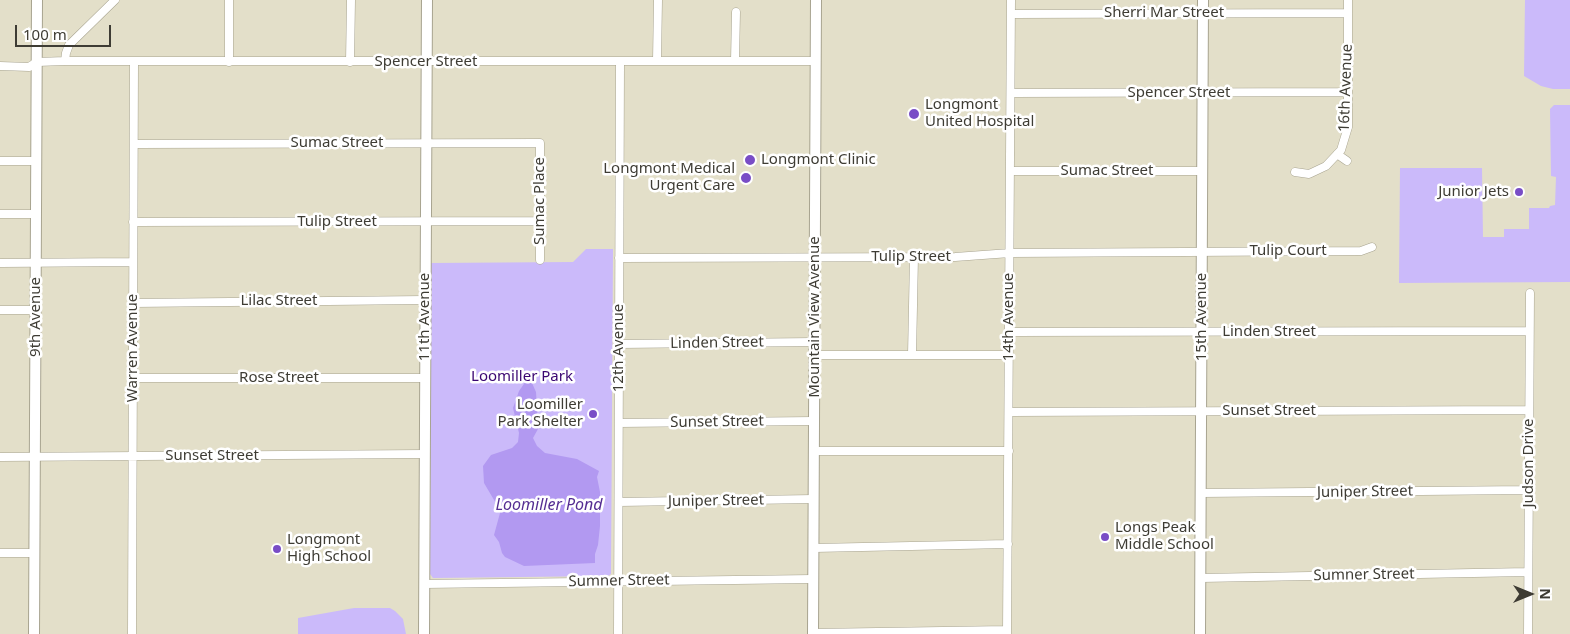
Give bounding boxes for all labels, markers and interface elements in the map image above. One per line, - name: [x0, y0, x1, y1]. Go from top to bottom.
- street label: Sherri Mar Street: [1104, 4, 1224, 22]
- scale bar: [18, 15, 114, 47]
- text: 100 m: [23, 24, 67, 44]
- street label: 16th Avenue: [1335, 44, 1357, 132]
- street label: Spencer Street: [375, 53, 477, 71]
- street label: Spencer Street: [1128, 84, 1230, 102]
- place label: Longmont United Hospital: [925, 96, 1034, 131]
- marker: Longmont United Hospital: [907, 107, 921, 121]
- street label: Sumac Street: [291, 134, 383, 152]
- place label: Longmont Clinic: [761, 151, 876, 169]
- marker: Longmont Clinic: [743, 153, 757, 167]
- street label: Sumac Place: [531, 157, 549, 245]
- place label: Longmont Medical Urgent Care: [603, 160, 735, 195]
- street label: Sumac Street: [1061, 162, 1153, 180]
- marker: Longmont Medical Urgent Care: [739, 171, 753, 185]
- place label: Junior Jets: [1438, 183, 1509, 201]
- marker: Junior Jets: [1513, 186, 1525, 198]
- street label: Tulip Street: [297, 213, 377, 231]
- street label: Mountain View Avenue: [806, 236, 824, 398]
- street label: Tulip Court: [1249, 242, 1327, 260]
- street label: Tulip Street: [871, 248, 951, 266]
- street label: 11th Avenue: [416, 273, 434, 361]
- street label: 14th Avenue: [1000, 273, 1018, 361]
- street label: 15th Avenue: [1193, 273, 1211, 361]
- street label: 9th Avenue: [27, 277, 45, 357]
- street label: Lilac Street: [241, 292, 317, 310]
- street label: Warren Avenue: [124, 294, 142, 402]
- street label: 12th Avenue: [610, 304, 628, 392]
- street label: Linden Street: [1222, 323, 1316, 341]
- street label: Linden Street: [670, 333, 764, 353]
- park label: Loomiller Park: [471, 368, 573, 386]
- street label: Rose Street: [239, 369, 319, 387]
- place label: Loomiller Park Shelter: [498, 396, 583, 431]
- street label: Sunset Street: [1222, 402, 1316, 420]
- marker: Loomiller Park Shelter: [587, 408, 599, 420]
- street label: Sunset Street: [670, 412, 764, 432]
- street label: Judson Drive: [1520, 418, 1538, 508]
- street label: Sunset Street: [165, 447, 259, 465]
- street label: Juniper Street: [1317, 482, 1413, 502]
- street label: Juniper Street: [668, 491, 764, 511]
- water label: Loomiller Pond: [495, 495, 603, 515]
- place label: Longs Peak Middle School: [1115, 519, 1214, 554]
- place label: Longmont High School: [287, 531, 371, 566]
- marker: Longs Peak Middle School: [1099, 531, 1111, 543]
- marker: Longmont High School: [271, 543, 283, 555]
- street label: Sumner Street: [1313, 565, 1415, 585]
- north arrow: [1505, 569, 1555, 619]
- street label: Sumner Street: [568, 571, 670, 591]
- text: N: [1536, 588, 1555, 600]

